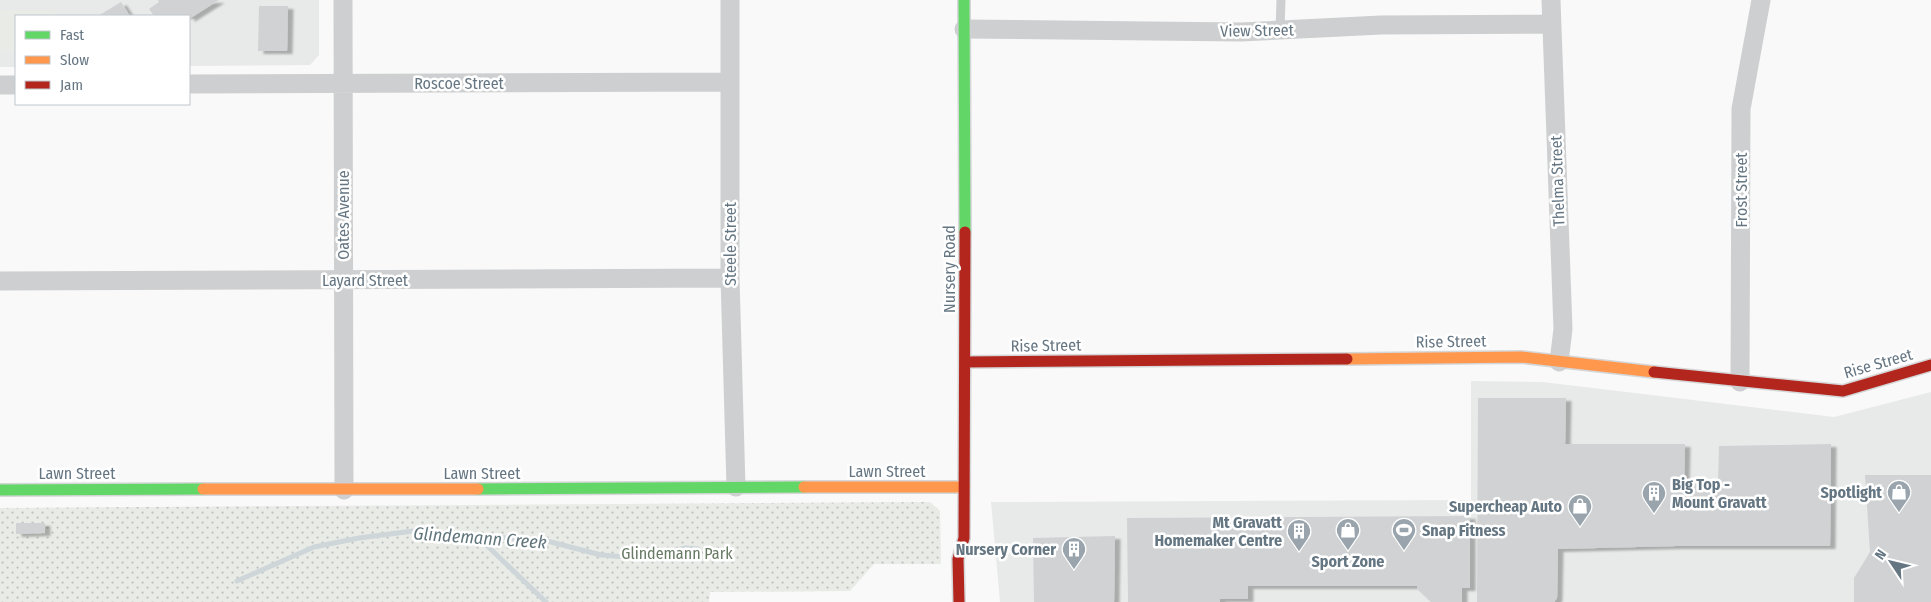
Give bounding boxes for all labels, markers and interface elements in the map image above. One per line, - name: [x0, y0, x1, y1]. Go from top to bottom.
- legend: [15, 15, 190, 105]
- street label: View Street: [1220, 20, 1295, 41]
- text: Fast: [60, 26, 84, 44]
- text: Slow: [60, 51, 89, 69]
- street label: Roscoe Street: [414, 74, 505, 93]
- text: Jam: [60, 76, 83, 94]
- street label: Thelma Street: [1546, 134, 1569, 227]
- street label: Frost Street: [1732, 152, 1751, 228]
- street label: Oates Avenue: [334, 170, 353, 260]
- street label: Steele Street: [721, 201, 740, 286]
- street label: Nursery Road: [940, 225, 959, 313]
- street label: Layard Street: [322, 271, 409, 290]
- street label: Rise Street: [1416, 331, 1487, 352]
- street label: Rise Street: [1011, 335, 1082, 356]
- street label: Rise Street: [1842, 344, 1915, 382]
- street label: Lawn Street: [849, 462, 926, 481]
- street label: Lawn Street: [39, 464, 116, 483]
- street label: Lawn Street: [444, 464, 521, 483]
- place label: Big Top - Mount Gravatt: [1672, 475, 1767, 512]
- shop icon: Spotlight: [1886, 479, 1912, 513]
- building icon: Big Top - Mount Gravatt: [1641, 480, 1667, 514]
- place label: Spotlight: [1821, 483, 1882, 502]
- shop icon: Supercheap Auto: [1567, 493, 1593, 527]
- place label: Supercheap Auto: [1449, 497, 1562, 516]
- place label: Mt Gravatt Homemaker Centre: [1154, 513, 1282, 550]
- shop icon: Sport Zone: [1335, 517, 1361, 551]
- sports icon: Snap Fitness: [1391, 517, 1417, 551]
- building icon: Mt Gravatt Homemaker Centre: [1286, 518, 1312, 552]
- place label: Snap Fitness: [1422, 521, 1506, 540]
- water label: Glindemann Creek: [413, 522, 547, 554]
- building icon: Nursery Corner: [1061, 536, 1087, 570]
- north arrow: [1866, 537, 1916, 587]
- place label: Nursery Corner: [956, 540, 1056, 559]
- park label: Glindemann Park: [621, 544, 733, 563]
- text: N: [1871, 547, 1890, 563]
- place label: Sport Zone: [1312, 552, 1384, 571]

